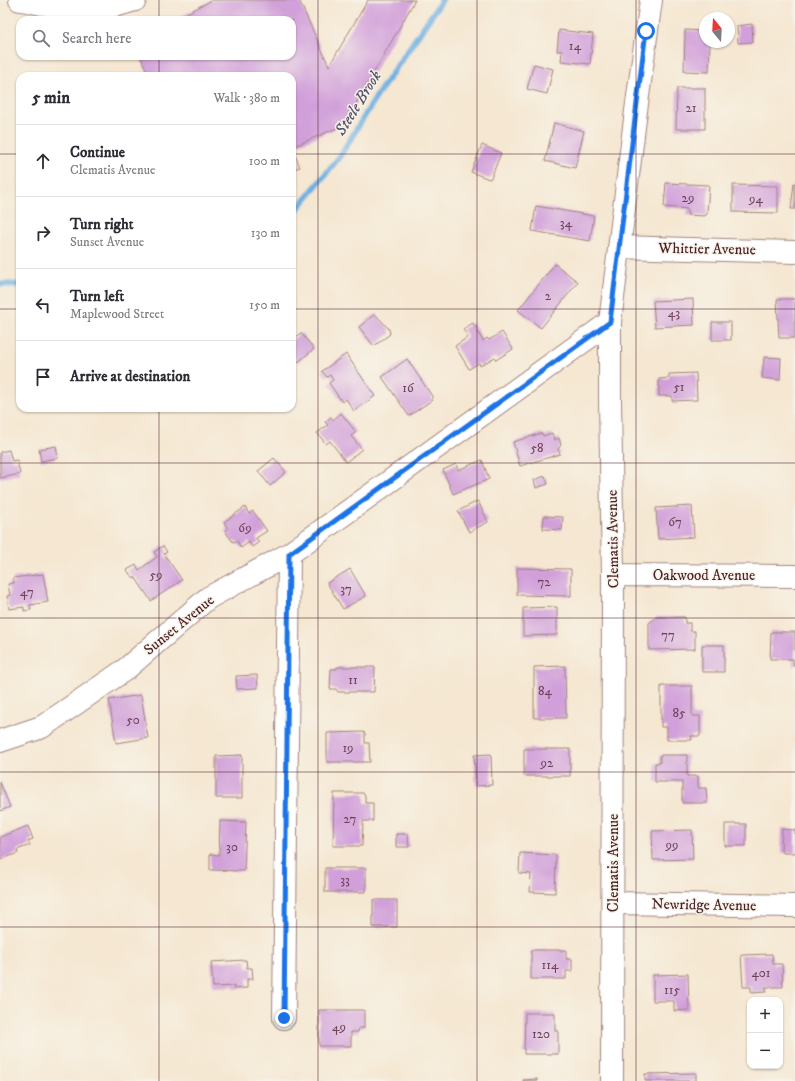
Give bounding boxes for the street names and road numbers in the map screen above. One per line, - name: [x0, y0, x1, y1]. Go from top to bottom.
- street label: Whittier Avenue: [657, 239, 756, 259]
- street label: Clematis Avenue: [603, 490, 623, 588]
- street label: Oakwood Avenue: [653, 566, 755, 585]
- street label: Sunset Avenue: [140, 591, 218, 659]
- street label: Clematis Avenue: [604, 814, 623, 912]
- street label: Newridge Avenue: [651, 895, 757, 915]

